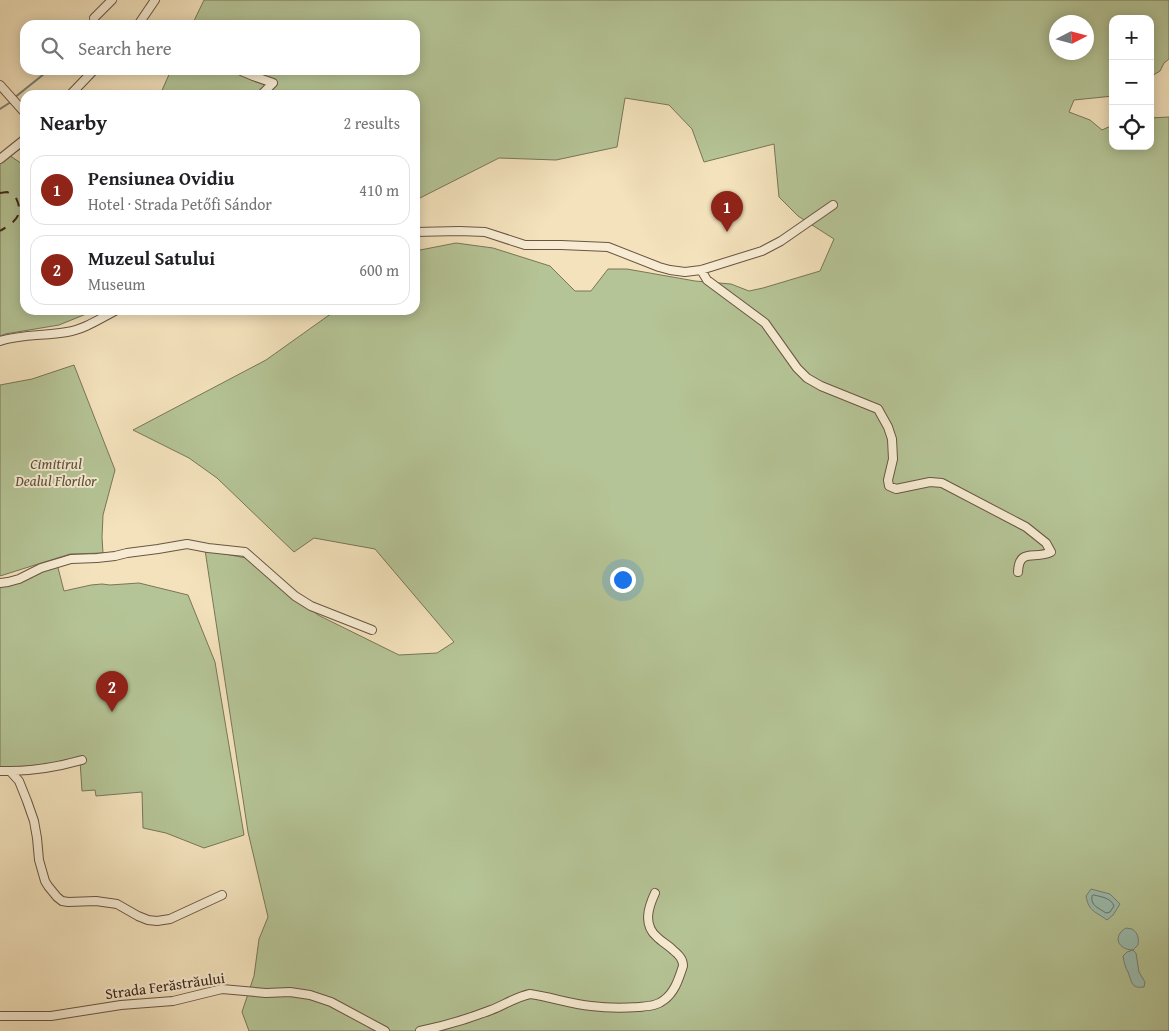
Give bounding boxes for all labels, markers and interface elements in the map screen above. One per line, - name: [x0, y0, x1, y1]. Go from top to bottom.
- north arrow: [1049, 15, 1094, 60]
- map controls: [1109, 15, 1154, 150]
- button: +: [1109, 15, 1154, 60]
- search box: [20, 20, 420, 75]
- icon: search: [38, 34, 66, 62]
- text: Search here: [78, 34, 172, 62]
- button: −: [1109, 60, 1154, 105]
- button: locate: [1109, 105, 1154, 150]
- text: Nearby: [40, 107, 107, 138]
- text: 2 results: [343, 111, 400, 135]
- text: Pensiunea Ovidiu: [88, 164, 234, 192]
- text: 1: [53, 178, 61, 202]
- text: 410 m: [359, 178, 399, 202]
- pin: 1: [711, 191, 743, 232]
- text: Hotel · Strada Petőfi Sándor: [88, 192, 272, 216]
- text: Muzeul Satului: [88, 244, 215, 272]
- text: 2: [53, 258, 61, 282]
- text: 600 m: [359, 258, 399, 282]
- text: Museum: [88, 272, 145, 296]
- park label: Cimitirul Dealul Florilor: [14, 453, 97, 491]
- your location: [610, 567, 636, 593]
- pin: 2: [96, 671, 128, 712]
- street label: Strada Ferăstrăului: [104, 967, 226, 1004]

